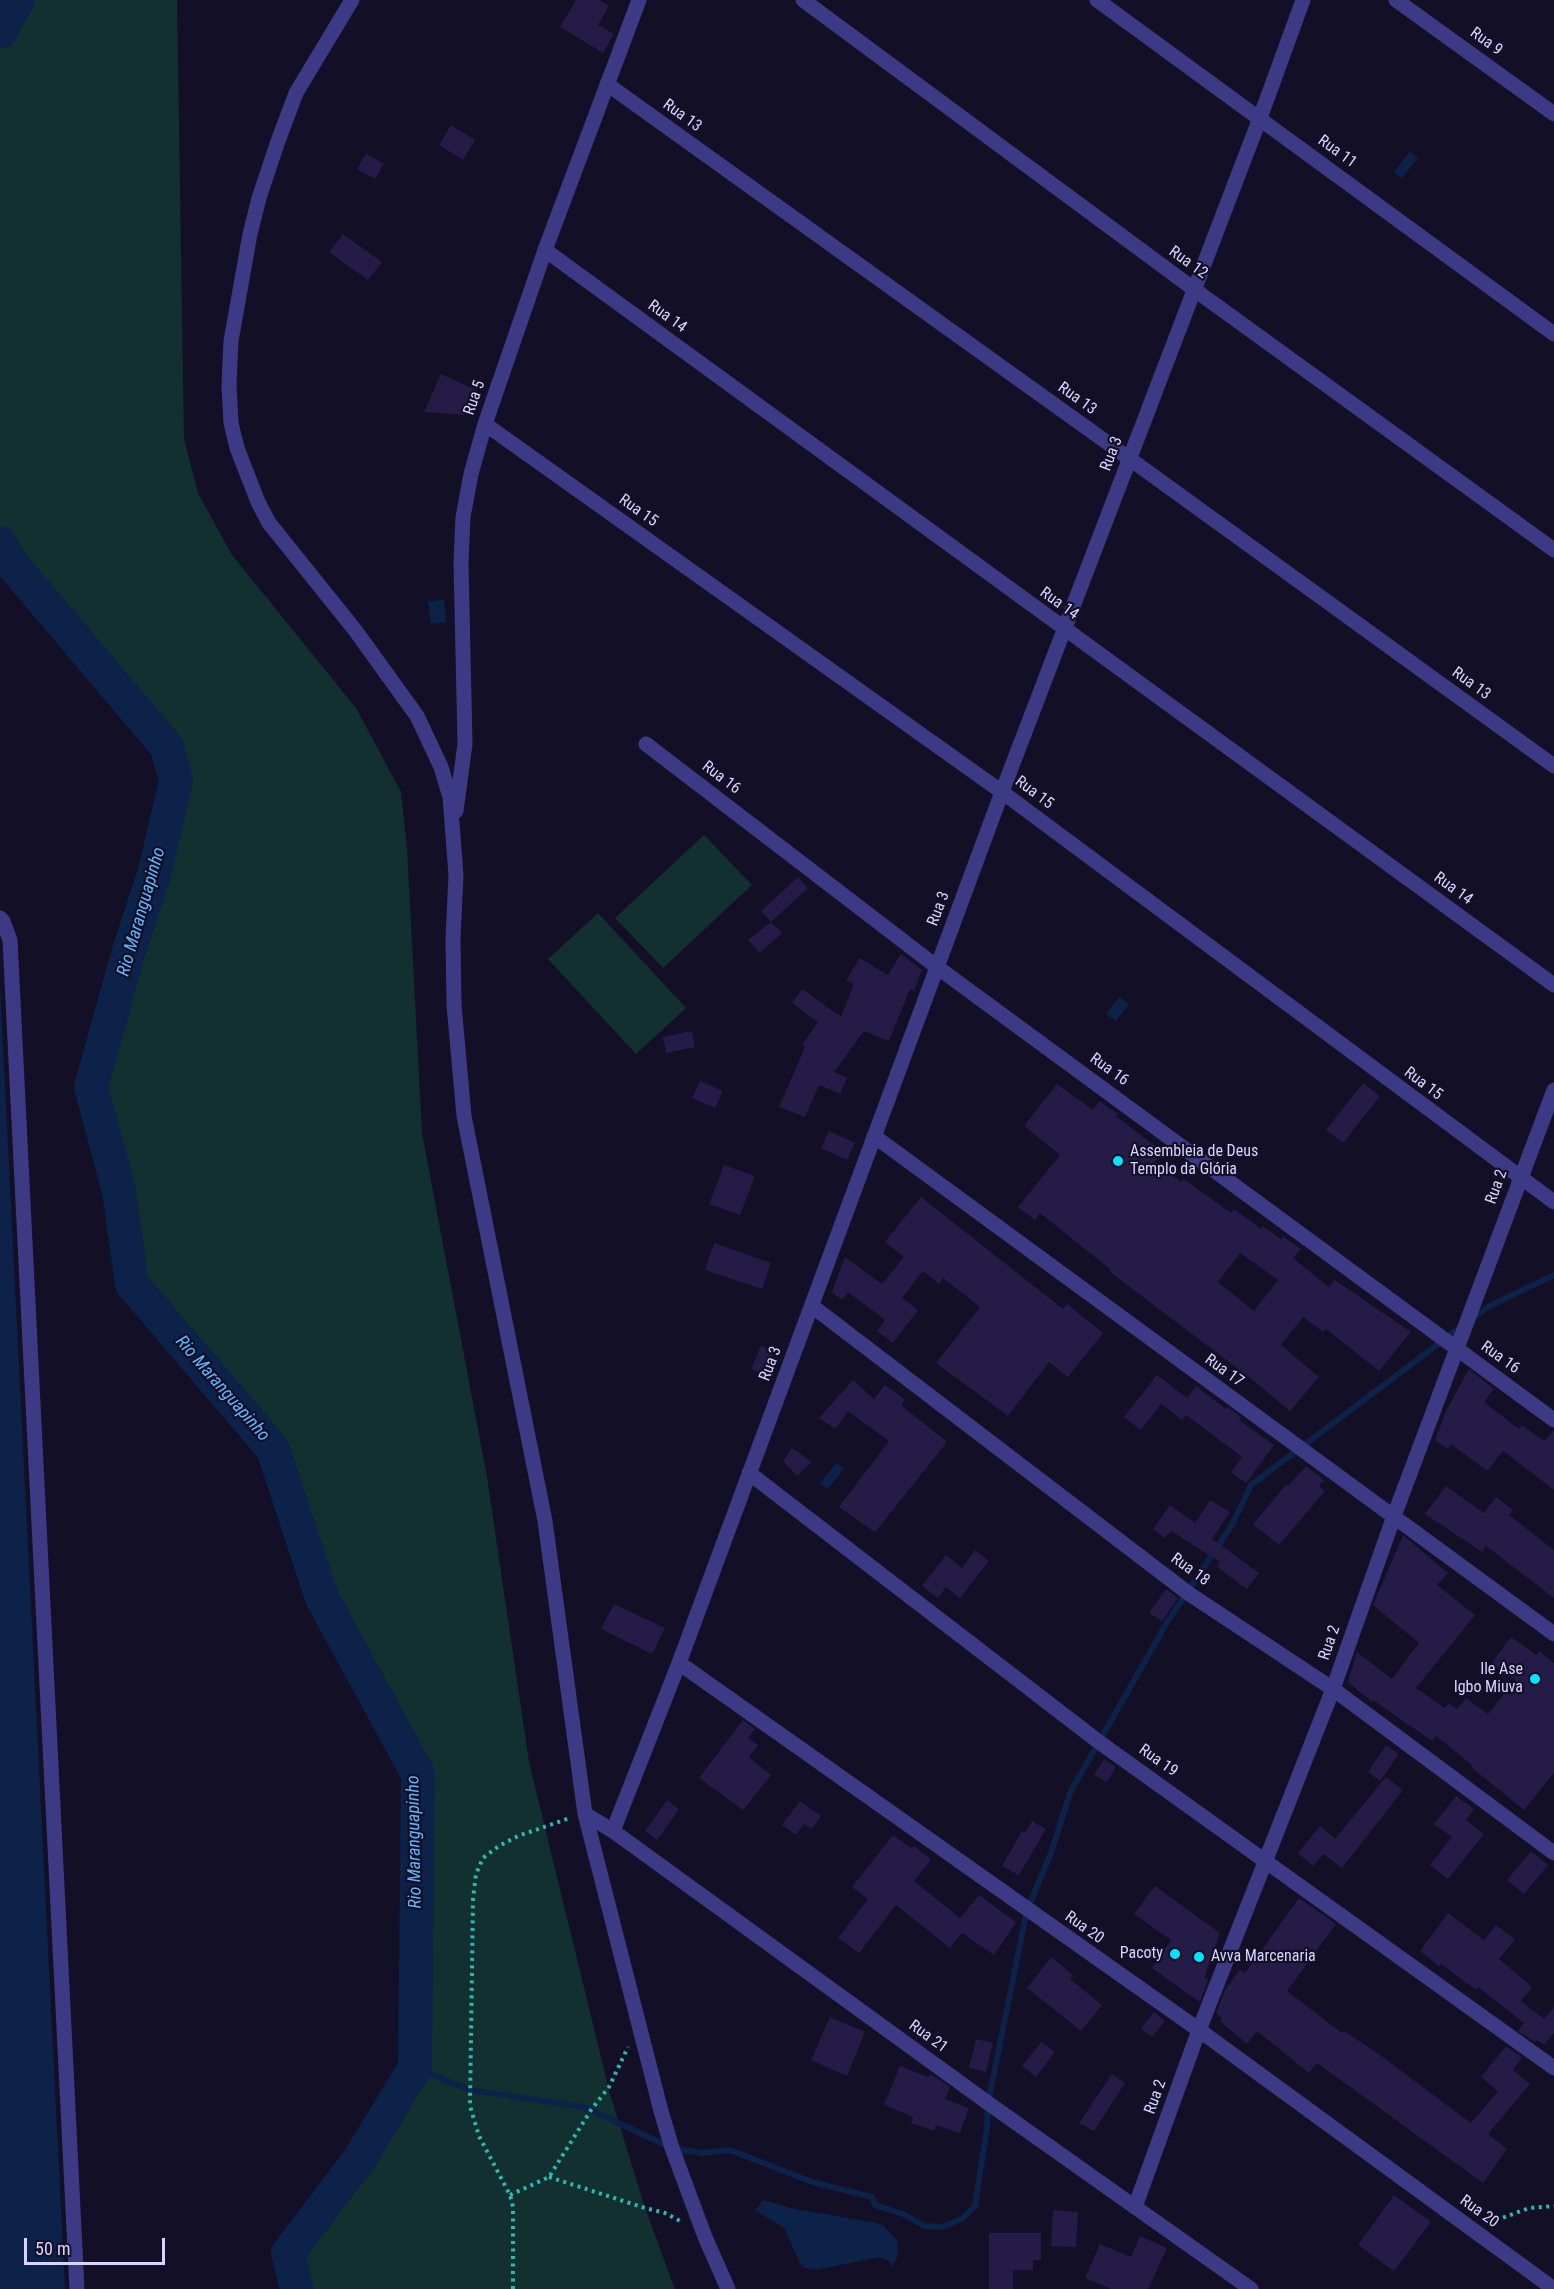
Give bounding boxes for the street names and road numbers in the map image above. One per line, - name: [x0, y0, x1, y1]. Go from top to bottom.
- street label: Rua 9: [1466, 24, 1506, 60]
- street label: Rua 13: [659, 95, 705, 137]
- street label: Rua 11: [1314, 131, 1360, 173]
- street label: Rua 12: [1165, 242, 1211, 284]
- street label: Rua 14: [644, 296, 690, 338]
- street label: Rua 5: [460, 378, 490, 418]
- street label: Rua 13: [1054, 378, 1100, 420]
- street label: Rua 3: [1097, 434, 1127, 474]
- street label: Rua 15: [615, 491, 661, 531]
- street label: Rua 14: [1036, 583, 1082, 625]
- street label: Rua 13: [1448, 663, 1494, 705]
- street label: Rua 16: [698, 757, 744, 799]
- street label: Rua 15: [1011, 772, 1057, 814]
- street label: Rua 14: [1430, 868, 1476, 910]
- street label: Rua 3: [924, 889, 954, 929]
- street label: Rua 16: [1086, 1049, 1132, 1091]
- street label: Rua 15: [1400, 1063, 1446, 1105]
- street label: Rua 2: [1482, 1167, 1512, 1207]
- street label: Rua 16: [1477, 1337, 1523, 1379]
- street label: Rua 3: [756, 1344, 786, 1384]
- street label: Rua 17: [1201, 1350, 1247, 1392]
- street label: Rua 18: [1167, 1549, 1213, 1591]
- street label: Rua 2: [1315, 1623, 1345, 1663]
- street label: Rua 19: [1135, 1741, 1181, 1781]
- street label: Rua 20: [1061, 1908, 1107, 1948]
- street label: Rua 21: [905, 2016, 951, 2058]
- street label: Rua 2: [1141, 2077, 1171, 2117]
- street label: Rua 20: [1456, 2191, 1502, 2233]

